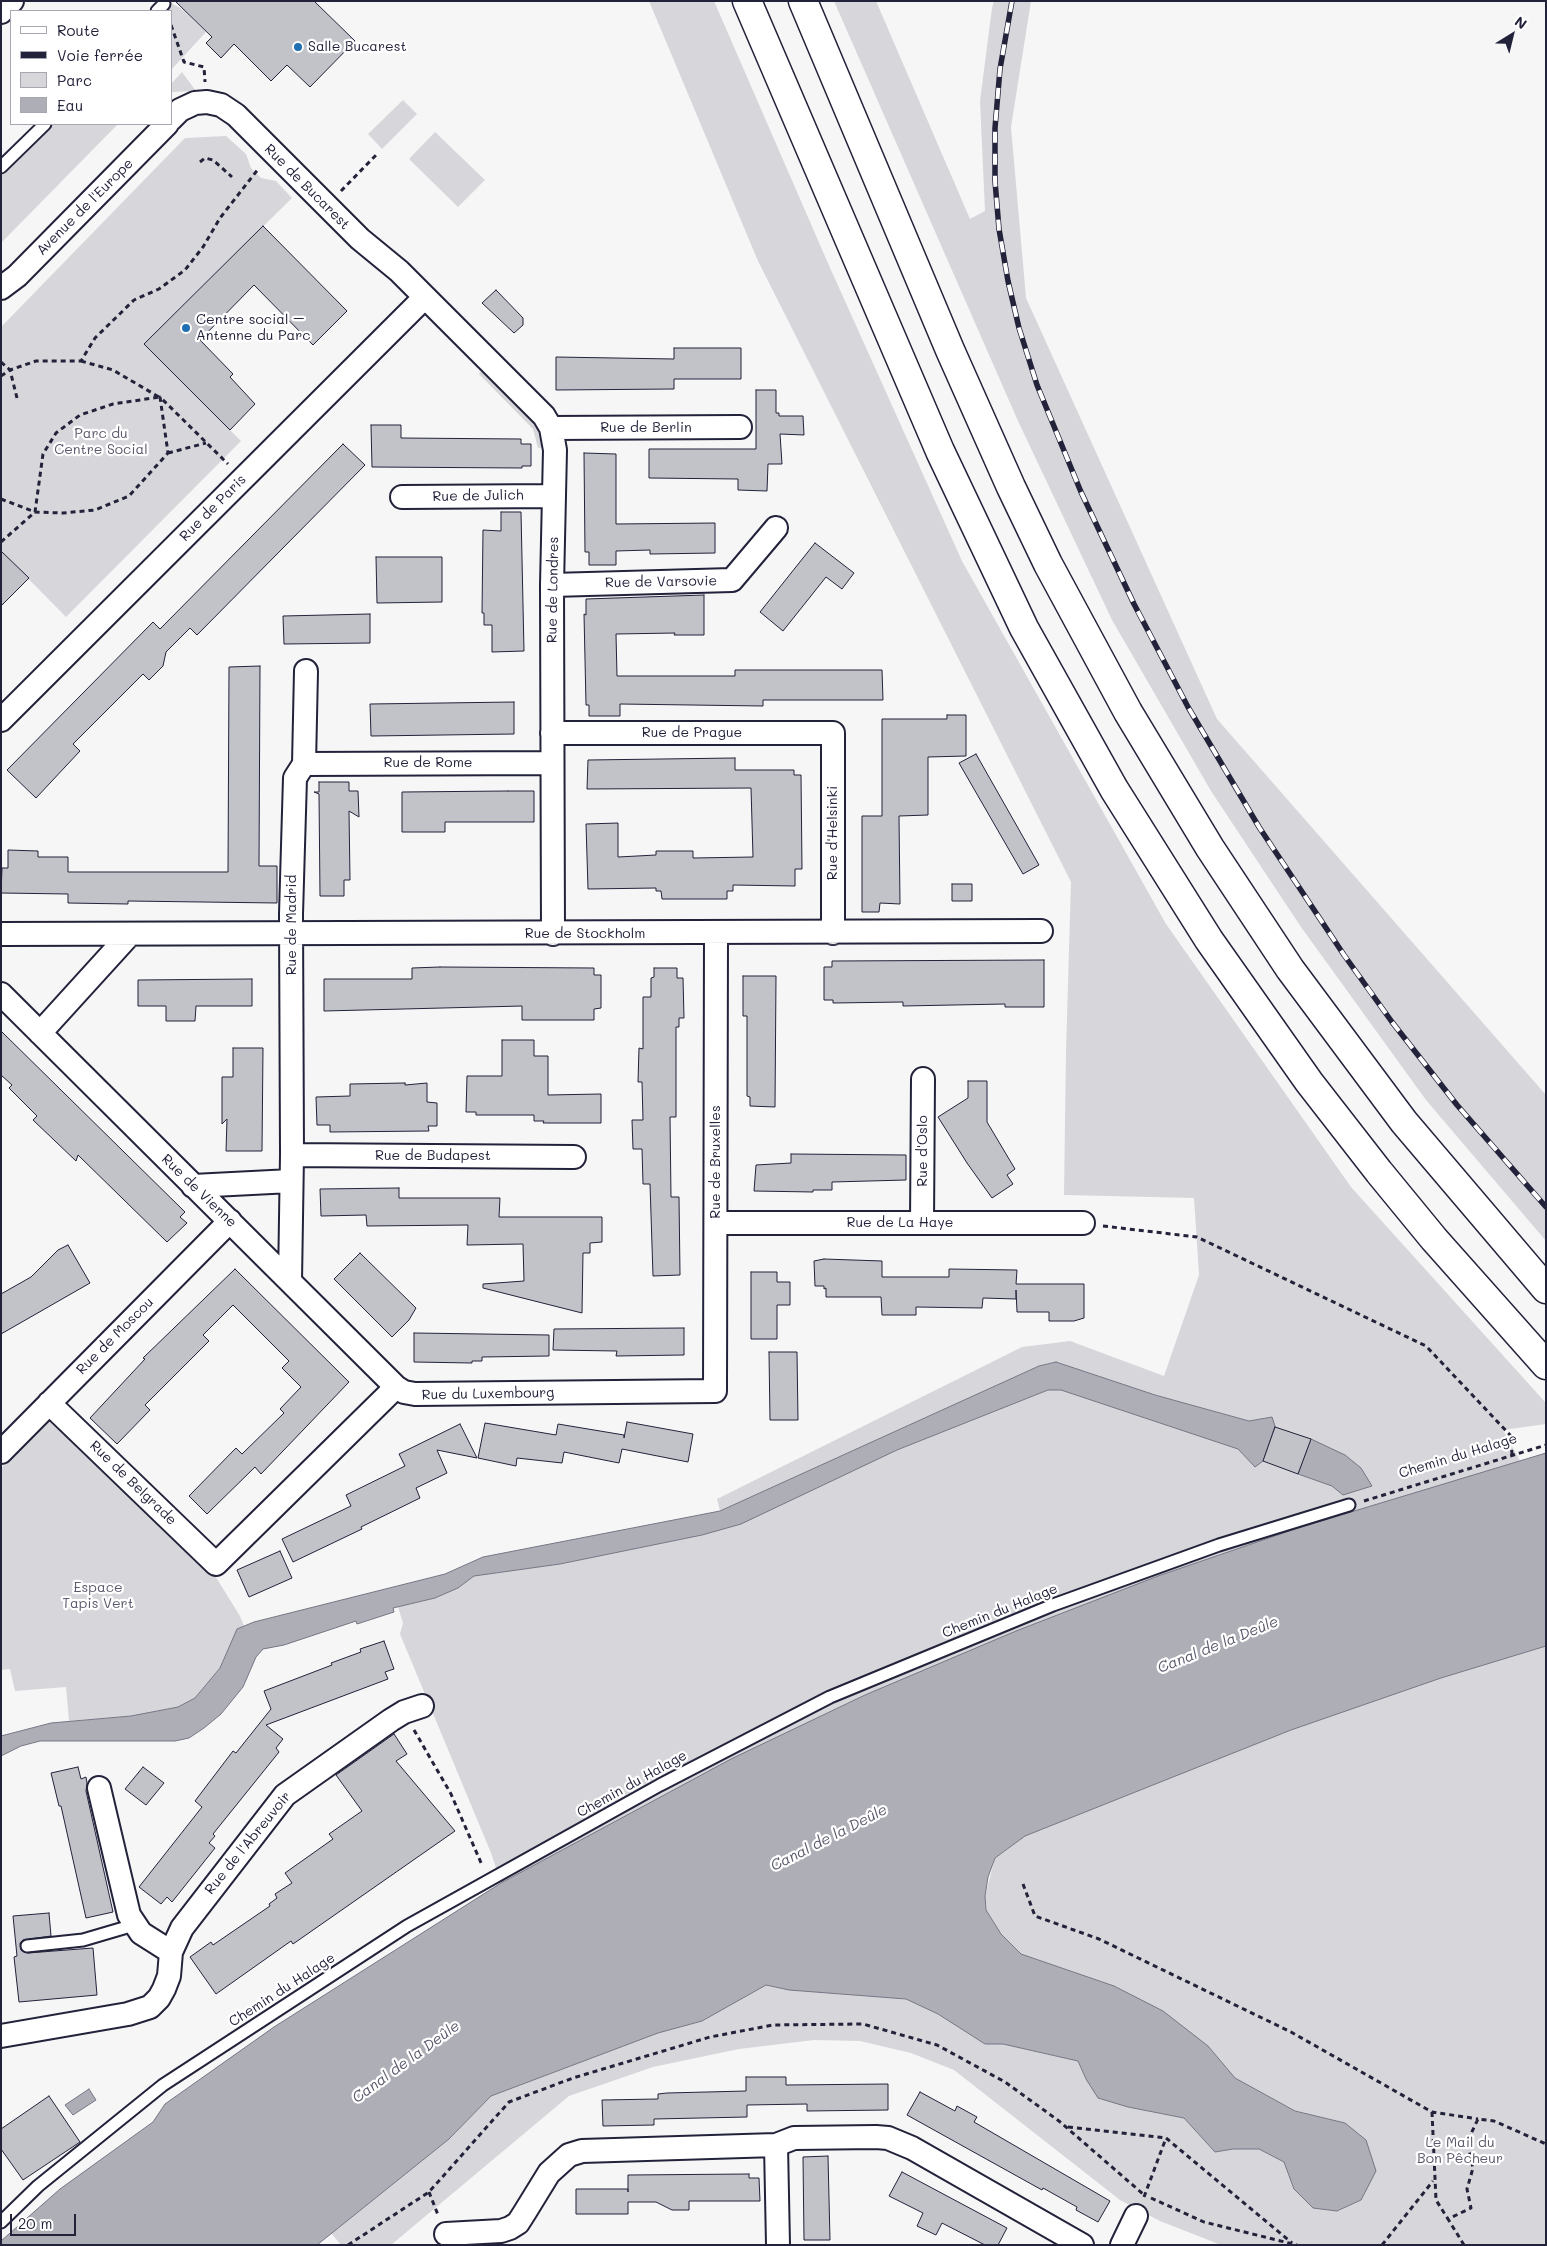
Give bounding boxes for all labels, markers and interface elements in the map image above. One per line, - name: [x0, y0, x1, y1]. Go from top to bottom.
- legend: [10, 10, 172, 125]
- north arrow: [1487, 10, 1537, 60]
- text: N: [1511, 12, 1531, 33]
- text: Route: [57, 20, 100, 40]
- place label: Salle Bucarest: [308, 39, 407, 55]
- marker: Salle Bucarest: [292, 41, 304, 53]
- text: Voie ferrée: [57, 45, 143, 65]
- text: Parc: [57, 70, 92, 90]
- text: Eau: [57, 95, 83, 115]
- street label: Rue de Bucarest: [261, 141, 353, 233]
- street label: Avenue de l'Europe: [33, 155, 137, 259]
- place label: Centre social – Antenne du Parc: [196, 312, 310, 344]
- marker: Centre social – Antenne du Parc: [180, 322, 192, 334]
- street label: Rue de Berlin: [600, 420, 692, 436]
- park label: Parc du Centre Social: [54, 426, 148, 458]
- street label: Rue de Paris: [176, 471, 250, 545]
- street label: Rue de Julich: [432, 487, 524, 505]
- street label: Rue de Londres: [544, 537, 562, 643]
- street label: Rue de Varsovie: [605, 573, 717, 591]
- street label: Rue de Prague: [642, 725, 742, 741]
- street label: Rue de Rome: [384, 755, 472, 771]
- street label: Rue d'Helsinki: [825, 786, 841, 880]
- street label: Rue de Madrid: [284, 875, 300, 975]
- street label: Rue de Stockholm: [525, 926, 645, 942]
- street label: Rue de Bruxelles: [708, 1105, 724, 1219]
- street label: Rue d'Oslo: [915, 1115, 931, 1187]
- street label: Rue de Budapest: [375, 1148, 491, 1164]
- street label: Rue de Vienne: [158, 1151, 240, 1231]
- street label: Rue de La Haye: [846, 1215, 954, 1231]
- street label: Rue de Moscou: [73, 1294, 157, 1378]
- street label: Rue du Luxembourg: [421, 1384, 555, 1404]
- street label: Chemin du Halage: [1397, 1430, 1519, 1482]
- street label: Rue de Belgrade: [86, 1437, 180, 1529]
- park label: Espace Tapis Vert: [62, 1580, 134, 1612]
- street label: Chemin du Halage: [940, 1580, 1060, 1642]
- water label: Canal de la Deûle: [1155, 1613, 1281, 1677]
- street label: Chemin du Halage: [574, 1747, 690, 1821]
- street label: Rue de l'Abreuvoir: [201, 1788, 295, 1898]
- water label: Canal de la Deûle: [768, 1801, 890, 1875]
- street label: Chemin du Halage: [226, 1949, 338, 2031]
- water label: Canal de la Deûle: [349, 2017, 463, 2107]
- park label: Le Mail du Bon Pêcheur: [1417, 2135, 1503, 2168]
- scale bar: [12, 2204, 79, 2236]
- text: 20 m: [18, 2213, 52, 2233]

